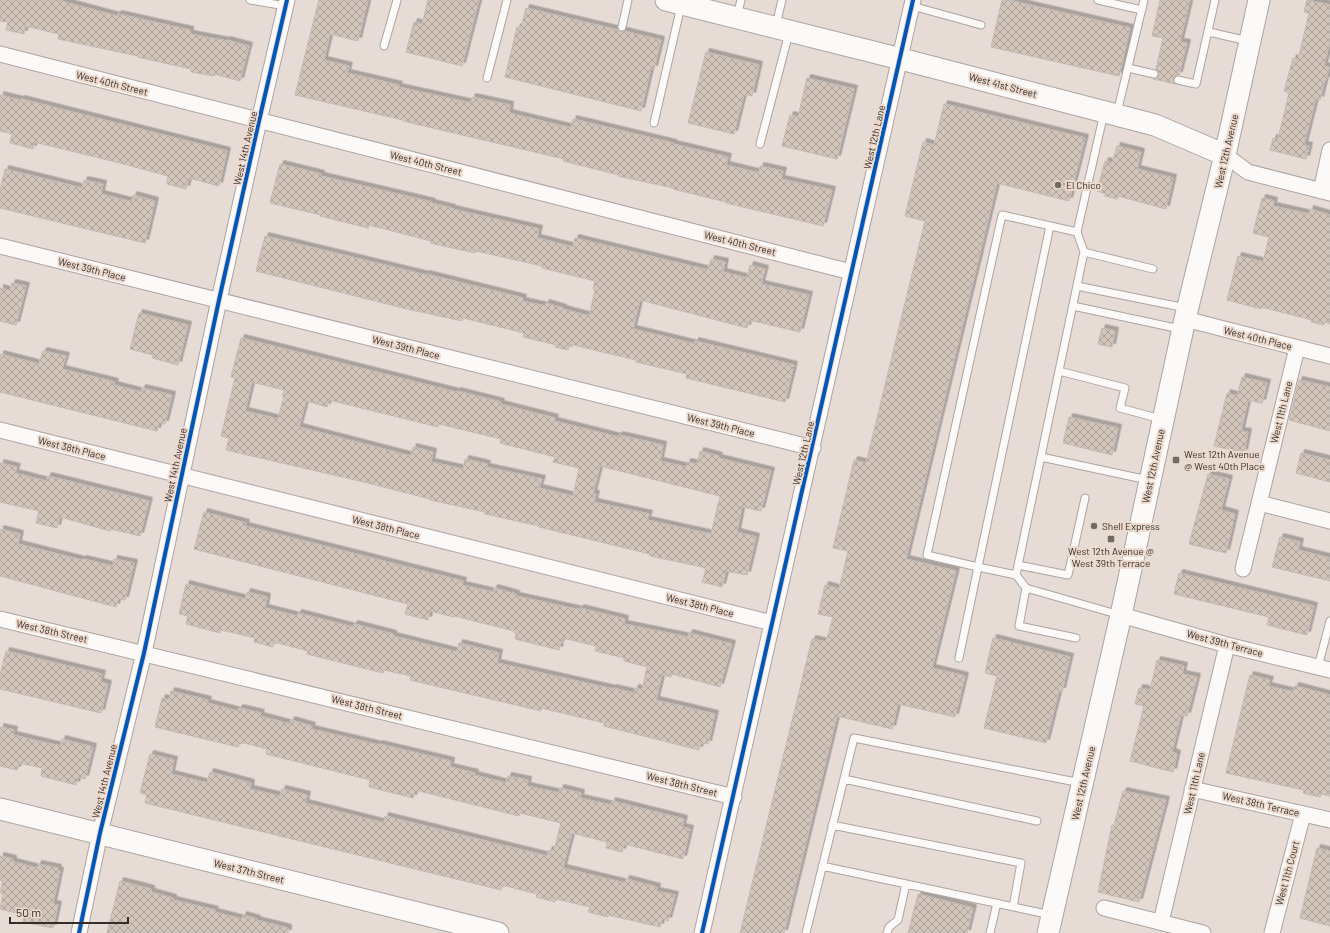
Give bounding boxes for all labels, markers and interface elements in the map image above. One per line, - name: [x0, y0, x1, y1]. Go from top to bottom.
- street label: West 40th Street: [75, 68, 149, 98]
- street label: West 41st Street: [968, 70, 1039, 100]
- street label: West 12th Lane: [861, 104, 887, 170]
- street label: West 14th Avenue: [231, 110, 259, 186]
- street label: West 12th Avenue: [1212, 113, 1240, 189]
- street label: West 40th Street: [389, 148, 463, 178]
- place label: El Chico: [1066, 179, 1101, 191]
- marker: El Chico: [1053, 180, 1063, 190]
- street label: West 40th Street: [703, 228, 777, 258]
- street label: West 39th Place: [57, 255, 127, 283]
- street label: West 40th Place: [1223, 324, 1293, 352]
- street label: West 39th Place: [371, 333, 441, 361]
- street label: West 11th Lane: [1267, 380, 1295, 444]
- street label: West 39th Place: [686, 411, 756, 439]
- street label: West 12th Lane: [790, 420, 816, 486]
- street label: West 14th Avenue: [161, 427, 189, 503]
- street label: West 12th Avenue: [1139, 428, 1167, 504]
- street label: West 38th Place: [37, 434, 107, 462]
- place label: West 12th Avenue @ West 40th Place: [1184, 448, 1264, 472]
- marker: West 12th Avenue @ West 40th Place: [1171, 455, 1181, 465]
- street label: West 38th Place: [351, 513, 421, 541]
- place label: Shell Express: [1102, 520, 1160, 532]
- marker: Shell Express: [1089, 521, 1099, 531]
- marker: West 12th Avenue @ West 39th Terrace: [1106, 534, 1116, 544]
- place label: West 12th Avenue @ West 39th Terrace: [1068, 545, 1154, 569]
- street label: West 38th Place: [665, 591, 735, 619]
- street label: West 38th Street: [15, 617, 89, 645]
- street label: West 39th Terrace: [1186, 627, 1264, 659]
- street label: West 38th Street: [330, 692, 404, 722]
- street label: West 14th Avenue: [89, 743, 119, 819]
- street label: West 12th Avenue: [1069, 745, 1097, 821]
- street label: West 11th Lane: [1181, 751, 1207, 815]
- street label: West 38th Street: [645, 769, 719, 799]
- street label: West 38th Terrace: [1221, 789, 1301, 819]
- street label: West 11th Court: [1273, 839, 1301, 907]
- street label: West 37th Street: [213, 856, 286, 886]
- scale bar: [10, 899, 128, 925]
- text: 50 m: [16, 905, 41, 919]

